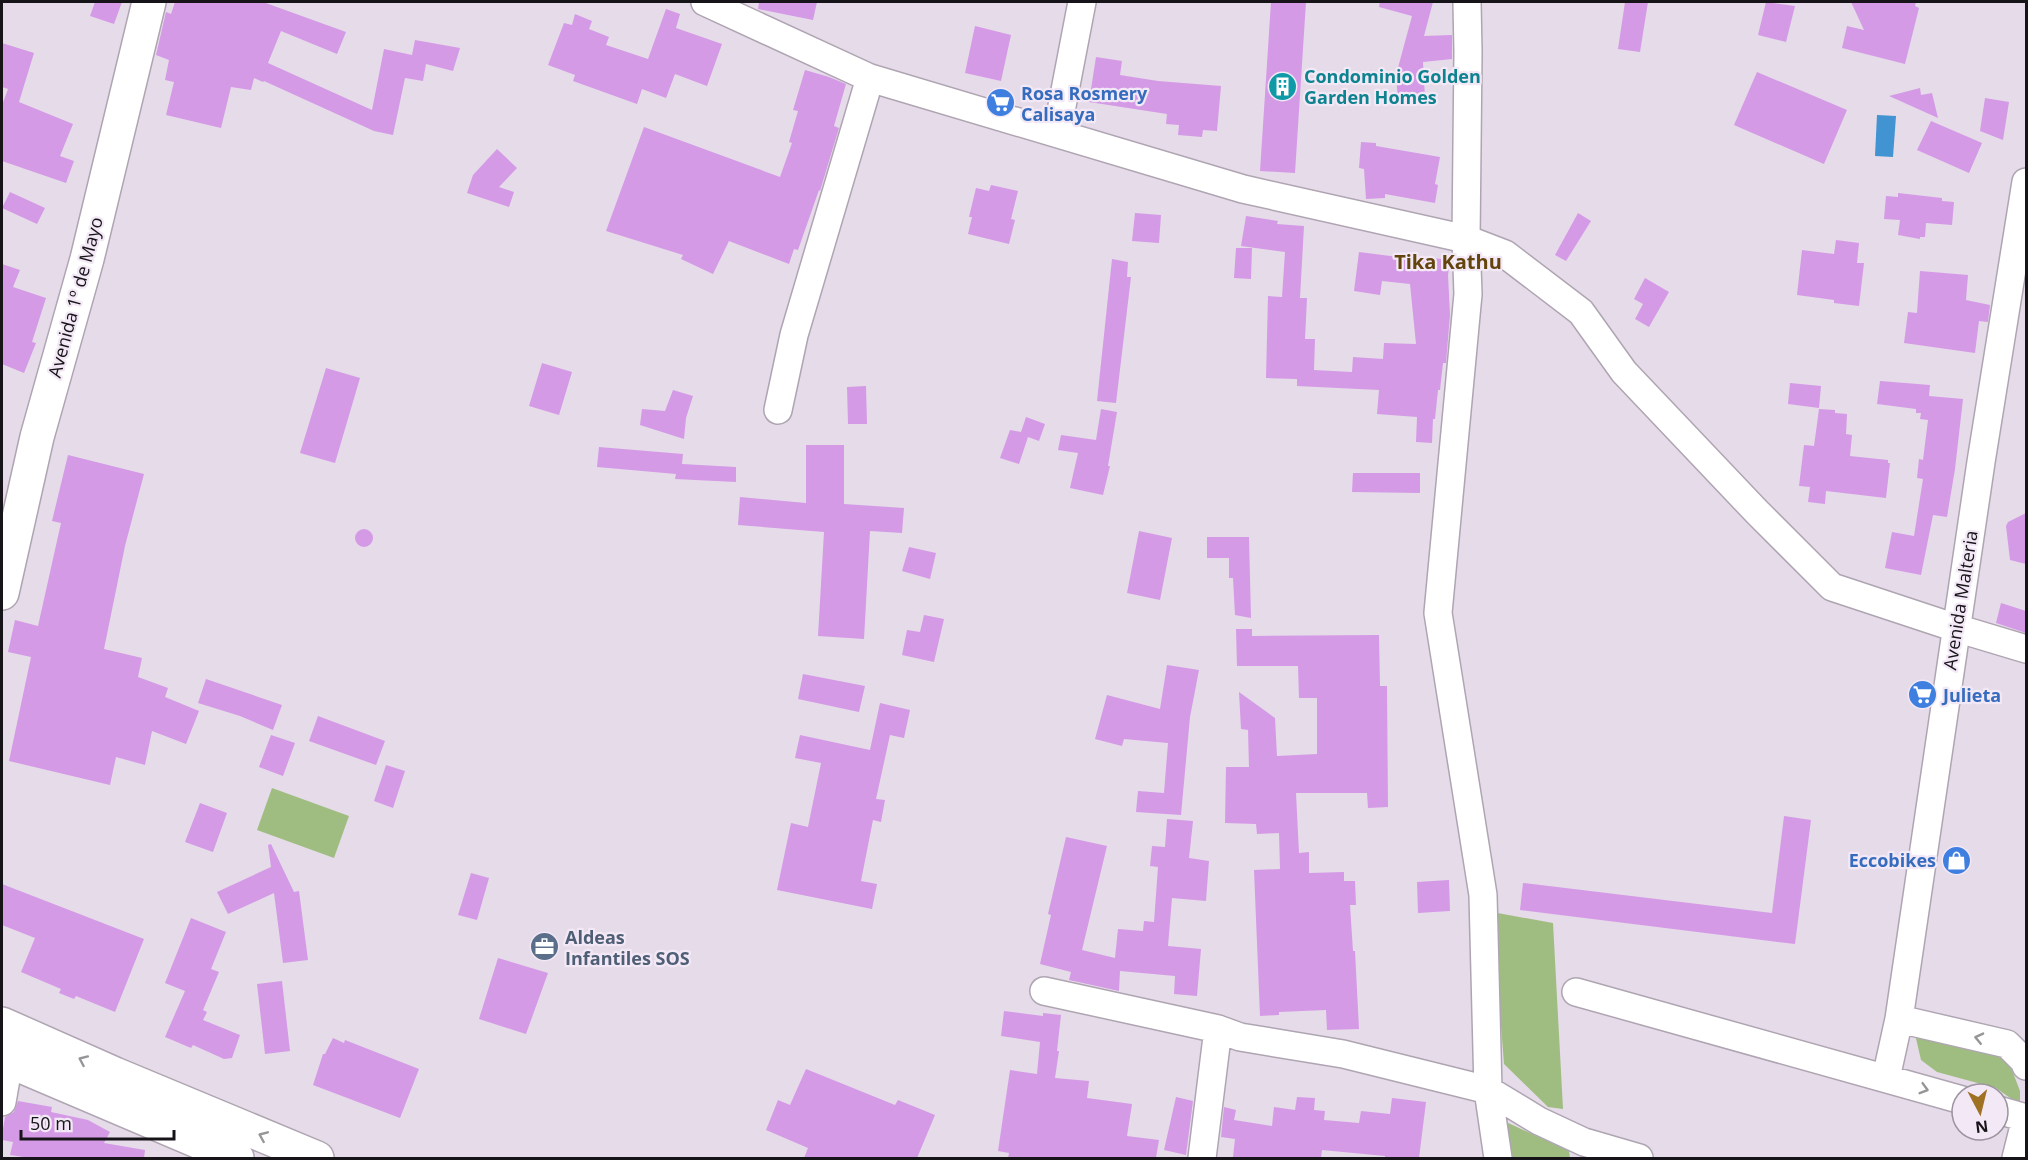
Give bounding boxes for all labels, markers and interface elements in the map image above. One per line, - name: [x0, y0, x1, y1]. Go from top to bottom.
- place label: Condominio Golden Garden Homes: [1304, 64, 1481, 109]
- building icon: Condominio Golden Garden Homes: [1267, 70, 1299, 102]
- place label: Rosa Rosmery Calisaya: [1021, 81, 1148, 126]
- supermarket icon: Rosa Rosmery Calisaya: [984, 87, 1016, 119]
- street label: Avenida 1º de Mayo: [42, 214, 108, 380]
- district label: Tika Kathu: [1394, 248, 1502, 275]
- street label: Avenida Malteria: [1937, 529, 1983, 671]
- supermarket icon: Julieta: [1906, 679, 1938, 711]
- place label: Julieta: [1941, 683, 2001, 707]
- shop icon: Eccobikes: [1941, 844, 1973, 876]
- place label: Eccobikes: [1849, 848, 1936, 872]
- place label: Aldeas Infantiles SOS: [565, 925, 690, 970]
- office icon: Aldeas Infantiles SOS: [528, 931, 560, 963]
- one-way arrow: [1974, 1032, 1984, 1045]
- one-way arrow: [79, 1055, 90, 1067]
- one-way arrow: [1918, 1082, 1929, 1094]
- north arrow: [1950, 1082, 2010, 1142]
- scale bar: [21, 1103, 174, 1141]
- text: 50 m: [30, 1111, 72, 1135]
- text: N: [1974, 1115, 1990, 1139]
- one-way arrow: [258, 1131, 269, 1143]

